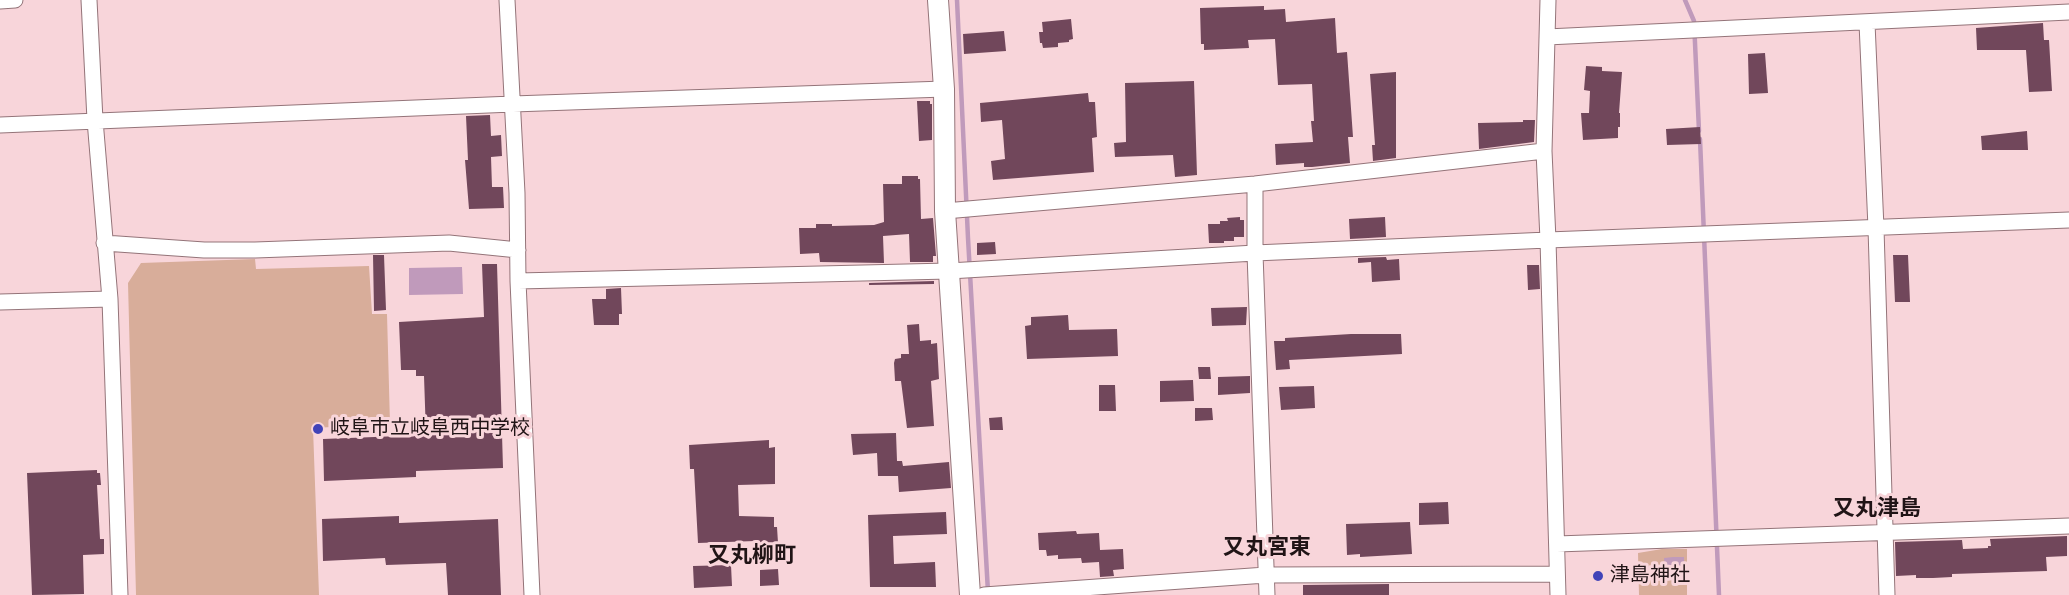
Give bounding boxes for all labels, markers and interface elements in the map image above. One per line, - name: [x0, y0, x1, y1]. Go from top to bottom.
- place label: 岐阜市立岐阜西中学校: [330, 417, 530, 441]
- marker: 岐阜市立岐阜西中学校: [311, 422, 325, 436]
- district label: 又丸津島: [1833, 496, 1921, 522]
- district label: 又丸宮東: [1223, 535, 1311, 561]
- district label: 又丸柳町: [708, 543, 796, 569]
- place label: 津島神社: [1610, 564, 1690, 588]
- marker: 津島神社: [1591, 569, 1605, 583]

